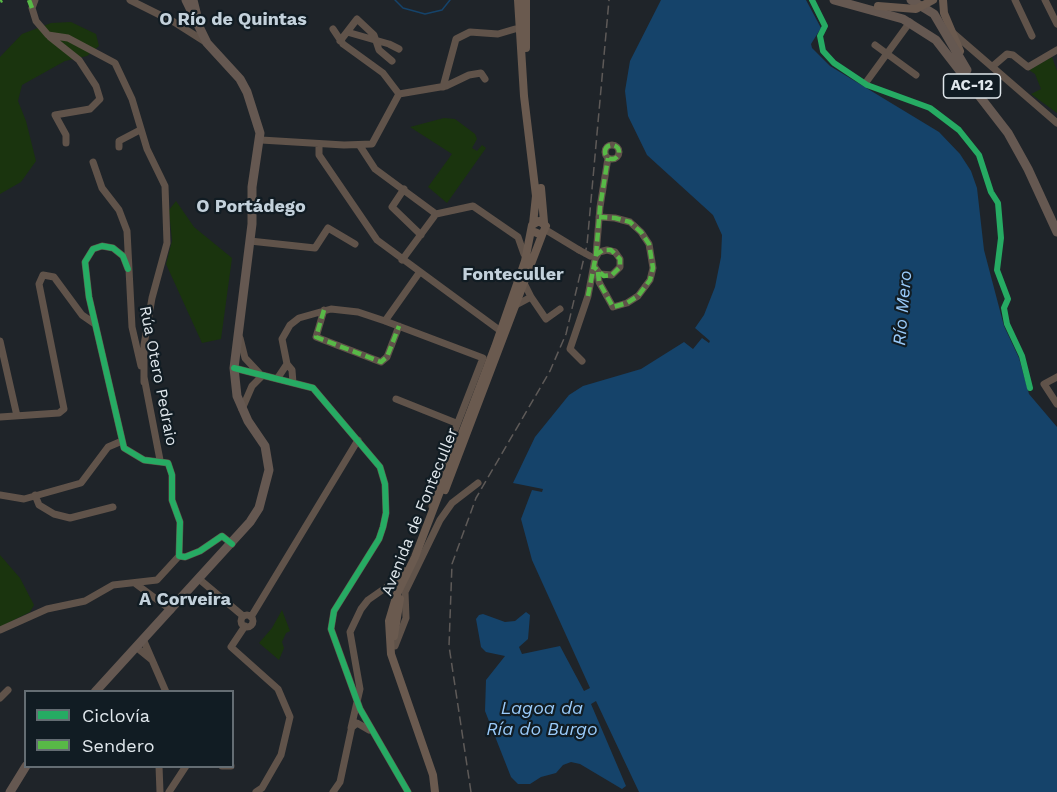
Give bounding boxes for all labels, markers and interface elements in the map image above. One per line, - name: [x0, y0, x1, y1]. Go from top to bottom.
- district label: O Río de Quintas: [159, 9, 307, 31]
- road number: AC-12: [944, 74, 1000, 98]
- district label: O Portádego: [196, 196, 306, 218]
- district label: Fonteculler: [462, 264, 564, 286]
- water label: Río Mero: [889, 270, 917, 346]
- street label: Rúa Otero Pedraio: [135, 304, 181, 448]
- street label: Avenida de Fonteculler: [377, 425, 463, 599]
- district label: A Corveira: [139, 589, 231, 611]
- legend: [24, 690, 234, 768]
- water label: Lagoa da Ría do Burgo: [486, 698, 598, 740]
- text: Ciclovía: [82, 705, 150, 726]
- text: Sendero: [82, 735, 155, 756]

